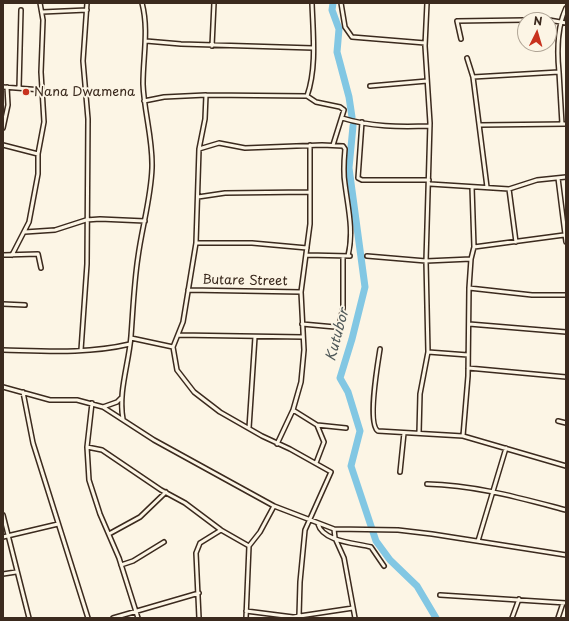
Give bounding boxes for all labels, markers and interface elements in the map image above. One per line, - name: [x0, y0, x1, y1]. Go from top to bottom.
- north arrow: [517, 12, 557, 52]
- text: N: [533, 12, 543, 29]
- place label: Nana Dwamena: [34, 84, 135, 100]
- marker: Nana Dwamena: [21, 87, 31, 97]
- street label: Butare Street: [202, 272, 288, 290]
- water label: Kutubor: [323, 307, 353, 363]

